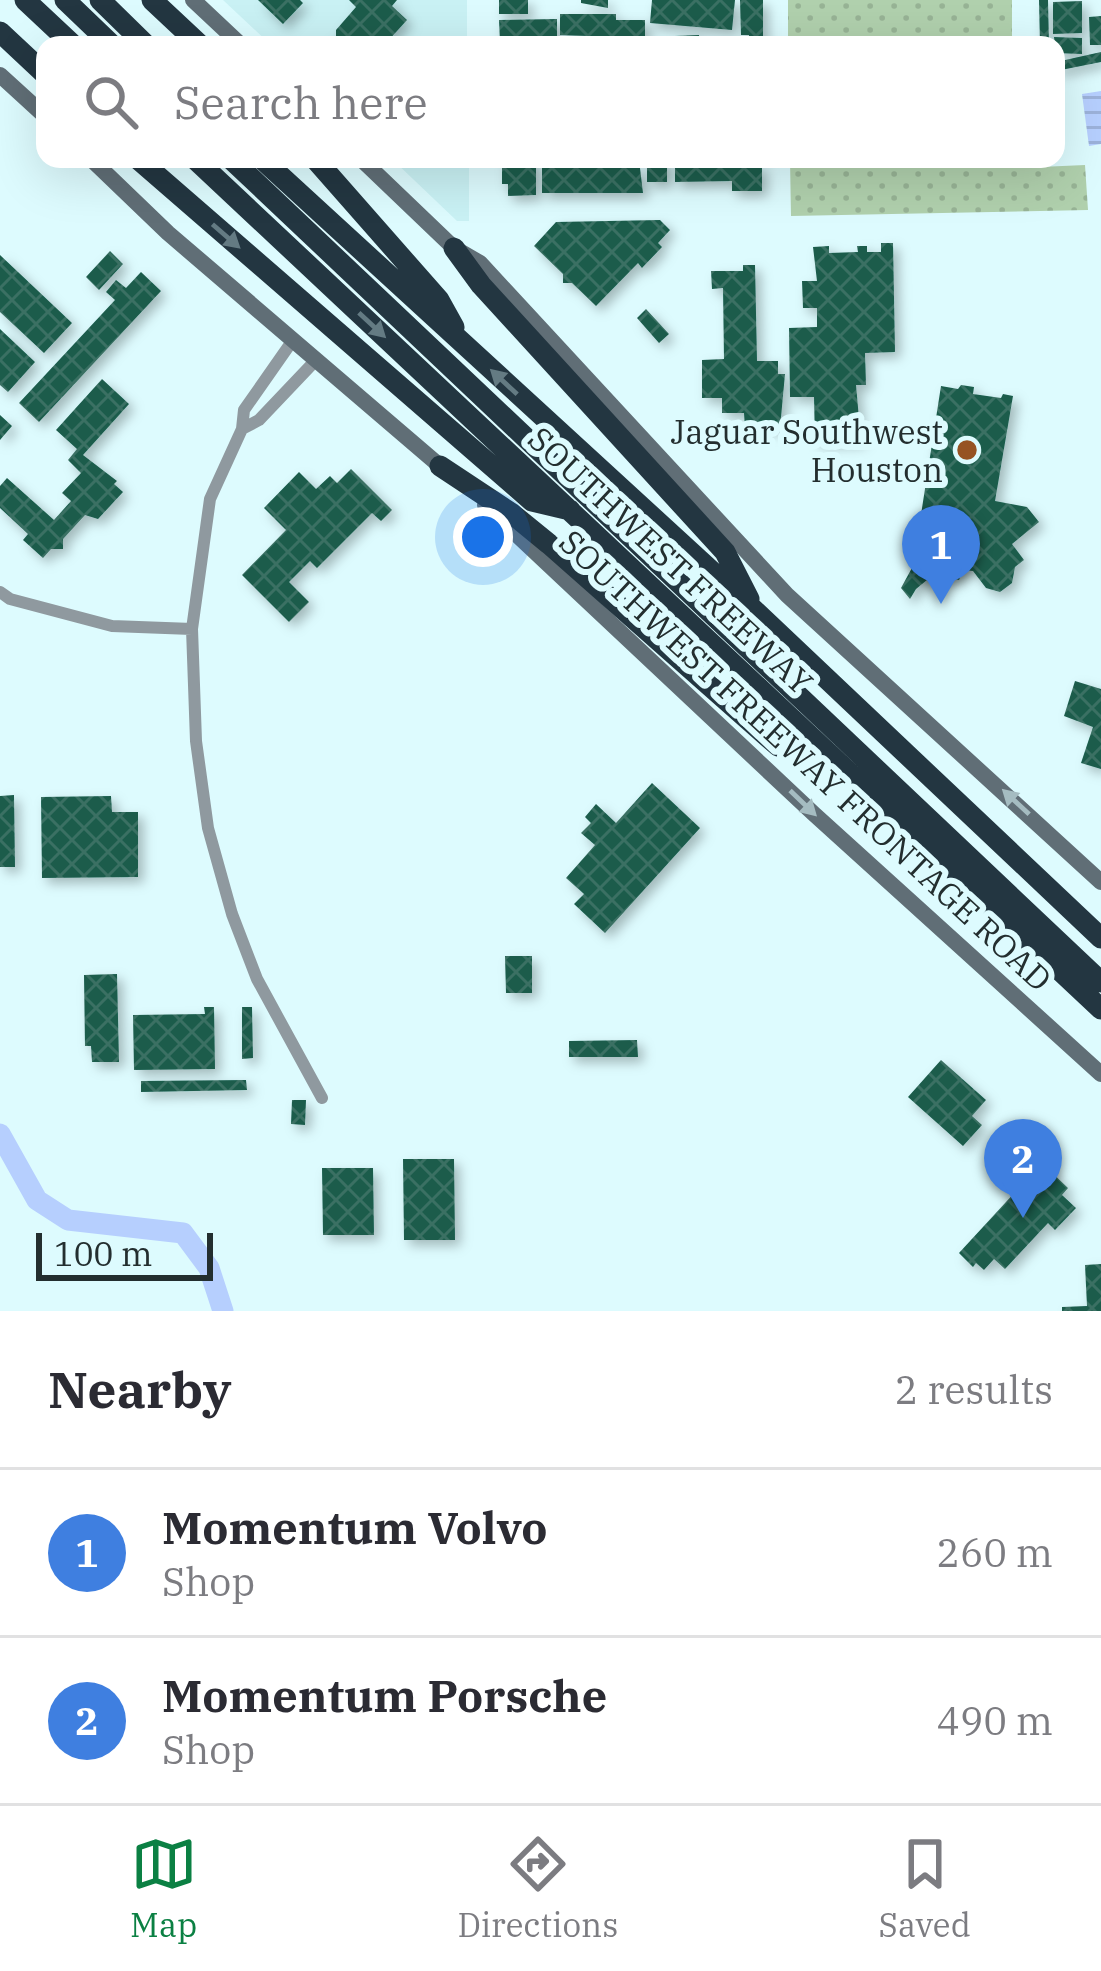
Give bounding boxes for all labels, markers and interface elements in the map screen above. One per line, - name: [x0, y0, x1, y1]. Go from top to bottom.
- search box: [36, 36, 1065, 168]
- icon: search: [78, 69, 144, 135]
- text: Search here: [174, 73, 428, 131]
- one-way arrow: [211, 222, 241, 248]
- one-way arrow: [358, 311, 387, 338]
- one-way arrow: [490, 369, 519, 397]
- place label: Jaguar Southwest Houston: [671, 410, 943, 491]
- street label: SOUTHWEST FREEWAY: [520, 417, 822, 703]
- marker: Jaguar Southwest Houston: [954, 437, 980, 463]
- pin: 1: [902, 505, 980, 604]
- your location: [453, 507, 513, 567]
- street label: SOUTHWEST FREEWAY FRONTAGE ROAD: [551, 520, 1061, 1000]
- one-way arrow: [788, 789, 817, 816]
- one-way arrow: [1001, 789, 1030, 817]
- pin: 2: [984, 1119, 1062, 1218]
- scale bar: [36, 1227, 213, 1280]
- text: 100 m: [54, 1232, 153, 1275]
- text: Nearby: [48, 1356, 232, 1422]
- text: 2 results: [895, 1364, 1053, 1415]
- text: Momentum Volvo: [162, 1498, 547, 1556]
- text: 1: [75, 1527, 99, 1578]
- text: 260 m: [937, 1527, 1053, 1578]
- text: Shop: [162, 1556, 255, 1607]
- text: Momentum Porsche: [162, 1666, 607, 1724]
- text: 2: [75, 1695, 99, 1746]
- text: 490 m: [937, 1695, 1053, 1746]
- text: Shop: [162, 1724, 255, 1775]
- tab: Map: [130, 1831, 197, 1946]
- tab: Directions: [457, 1831, 618, 1946]
- tab: Saved: [878, 1831, 971, 1946]

